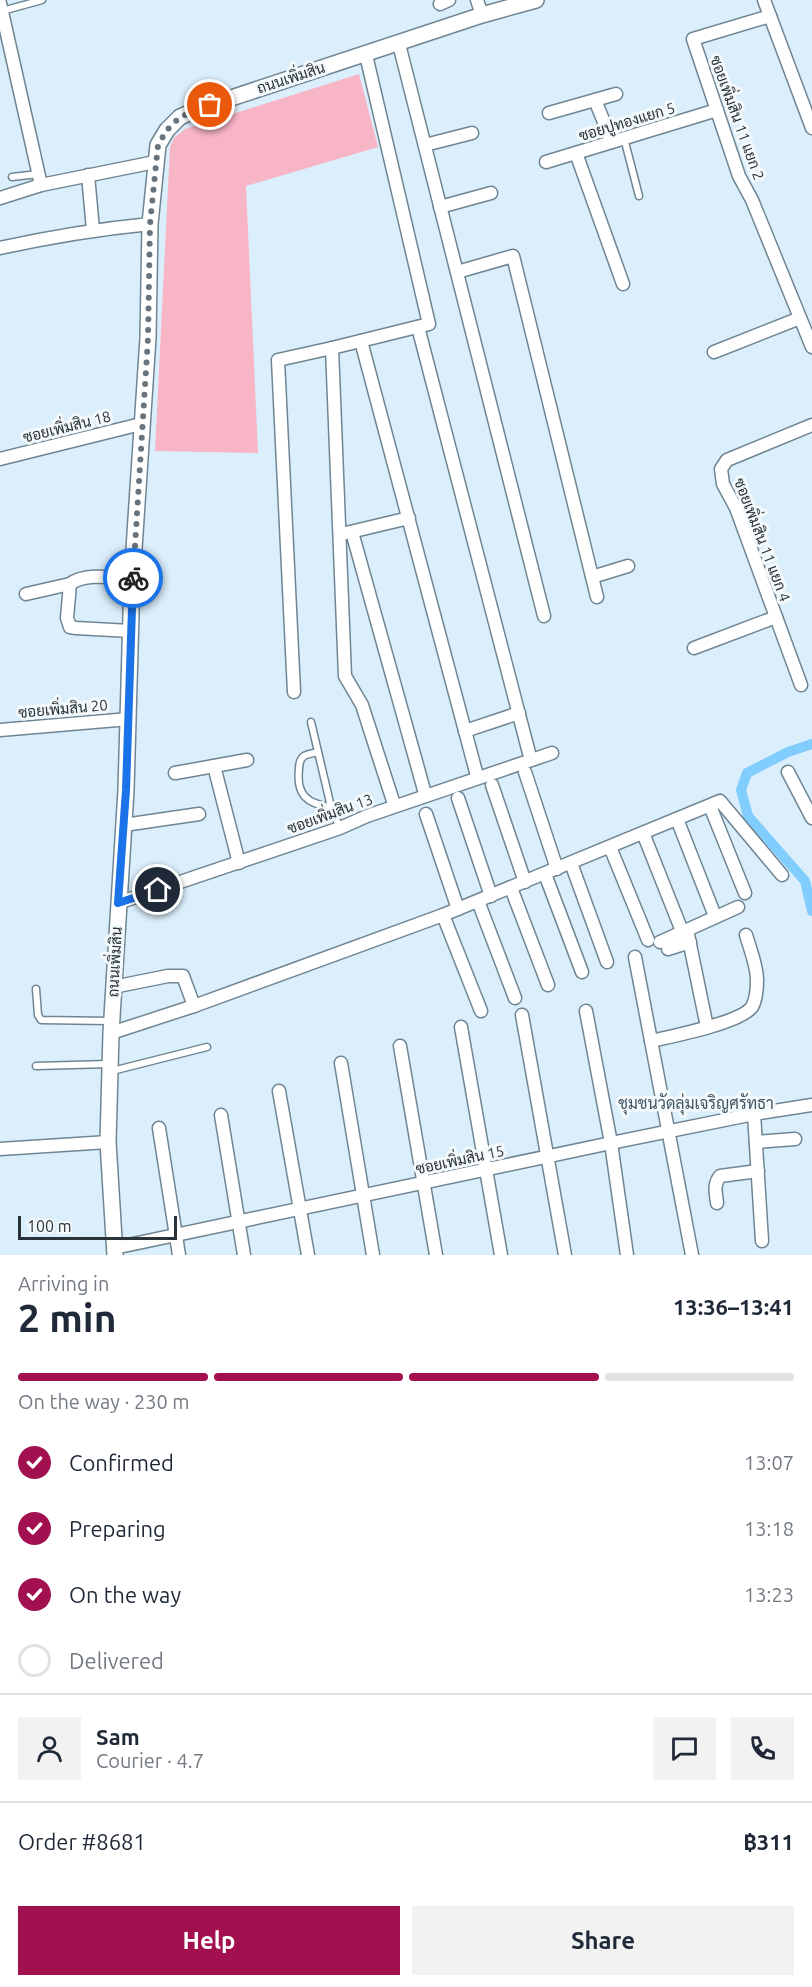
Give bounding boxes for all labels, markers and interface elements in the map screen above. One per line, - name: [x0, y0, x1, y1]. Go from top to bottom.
- street label: ซอยเพิ่มสิน 11 แยก 2: [707, 51, 773, 182]
- street label: ถนนเพิ่มสิน: [253, 53, 327, 97]
- pin: [184, 79, 235, 130]
- icon: bag: [193, 88, 226, 121]
- street label: ซอยปูทองแยก 5: [577, 99, 678, 146]
- street label: ซอยเพิ่มสิน 18: [20, 402, 113, 446]
- street label: ซอยเพิ่มสิน 11 แยก 4: [731, 474, 799, 604]
- courier: [103, 548, 163, 608]
- icon: bike: [117, 562, 150, 595]
- street label: ซอยเพิ่มสิน 20: [17, 691, 108, 721]
- street label: ซอยเพิ่มสิน 13: [283, 785, 375, 837]
- pin: [132, 864, 183, 915]
- icon: home: [141, 873, 174, 906]
- street label: ถนนเพิ่มสิน: [99, 926, 125, 998]
- district label: ชุมชนวัดลุ่มเจริญศรัทธา: [618, 1093, 774, 1115]
- street label: ซอยเพิ่มสิน 15: [413, 1137, 506, 1177]
- scale bar: [18, 1213, 177, 1240]
- text: 100 m: [27, 1217, 72, 1235]
- text: Arriving in: [18, 1272, 109, 1295]
- text: 13:36–13:41: [673, 1294, 794, 1319]
- text: 2 min: [18, 1296, 117, 1339]
- text: On the way · 230 m: [18, 1390, 190, 1413]
- icon: check: [18, 1446, 51, 1479]
- text: Confirmed: [69, 1450, 174, 1475]
- text: 13:07: [744, 1451, 794, 1474]
- icon: check: [18, 1512, 51, 1545]
- text: Preparing: [69, 1516, 166, 1541]
- text: 13:18: [744, 1517, 794, 1540]
- icon: check: [18, 1578, 51, 1611]
- text: On the way: [69, 1582, 181, 1607]
- text: 13:23: [744, 1583, 794, 1606]
- text: Delivered: [69, 1648, 164, 1673]
- button: person: [18, 1717, 81, 1780]
- button: chat: [653, 1717, 716, 1780]
- button: phone: [731, 1717, 794, 1780]
- text: Sam: [96, 1724, 140, 1749]
- text: Courier · 4.7: [96, 1749, 204, 1772]
- text: Order #8681: [18, 1829, 146, 1854]
- text: ฿311: [744, 1829, 794, 1854]
- button: Help: [18, 1906, 400, 1975]
- button: Share: [412, 1906, 794, 1975]

